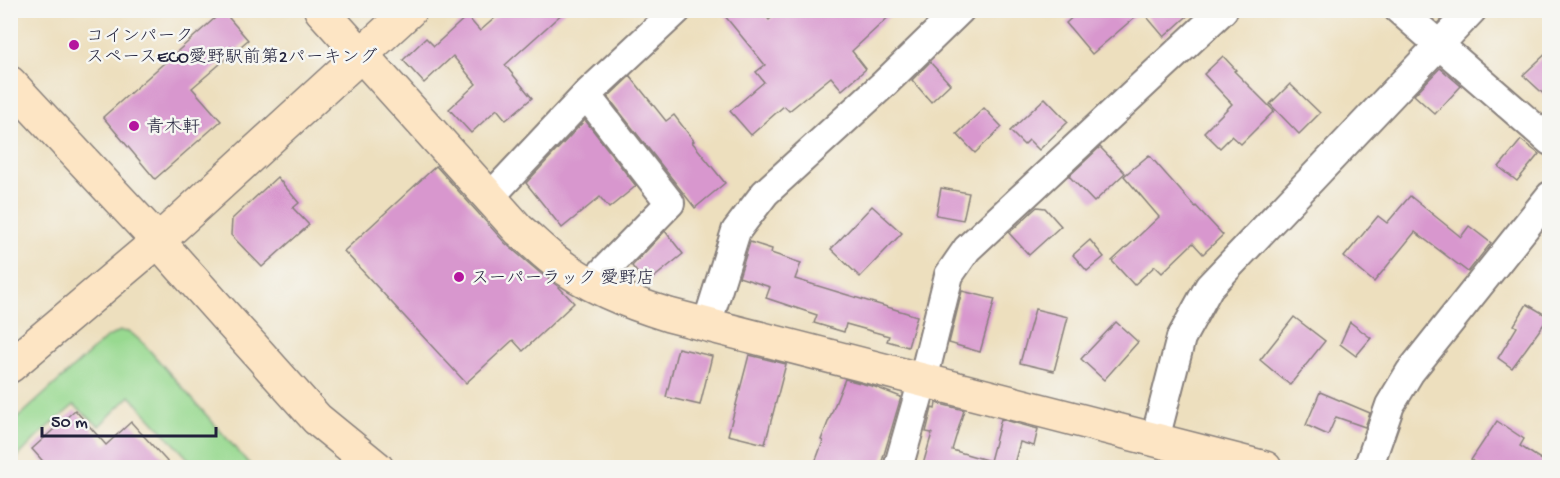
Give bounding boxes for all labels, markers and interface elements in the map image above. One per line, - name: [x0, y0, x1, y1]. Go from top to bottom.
- place label: コインパーク スペースECO愛野駅前第2パーキング: [86, 27, 378, 69]
- marker: コインパーク スペースECO愛野駅前第2パーキング: [67, 38, 81, 52]
- place label: 青木軒: [146, 117, 200, 139]
- marker: 青木軒: [127, 119, 141, 133]
- place label: スーパーラック 愛野店: [471, 268, 655, 290]
- marker: スーパーラック 愛野店: [452, 270, 466, 284]
- scale bar: [42, 400, 216, 438]
- text: 50 m: [51, 413, 88, 434]

